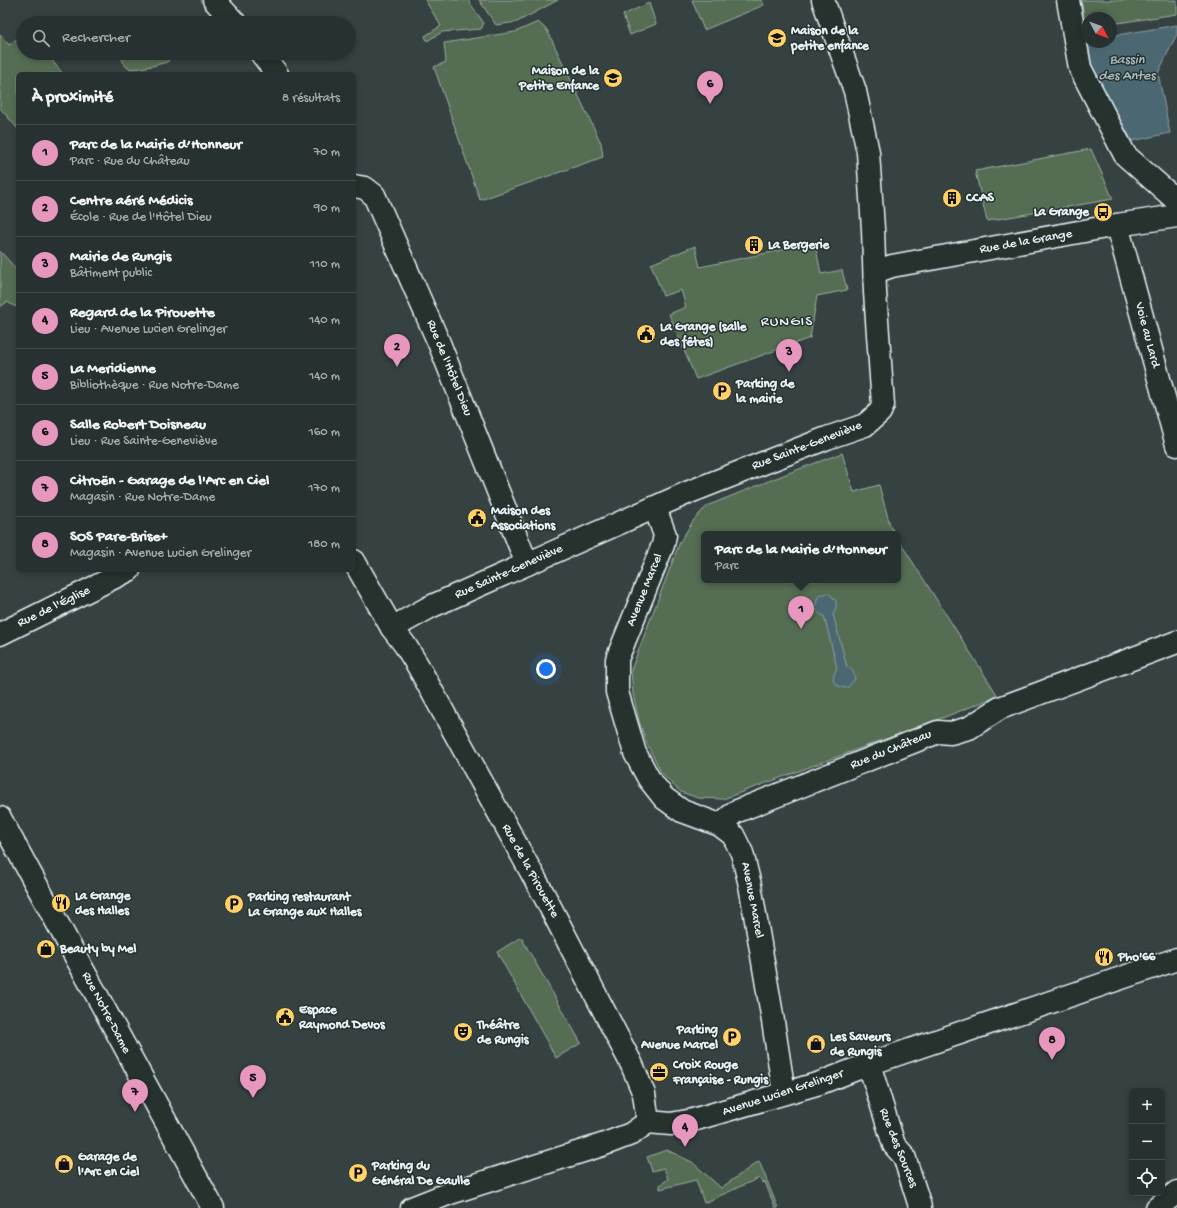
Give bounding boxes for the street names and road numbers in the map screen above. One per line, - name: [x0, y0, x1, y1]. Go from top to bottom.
- street label: Rue de la Grange: [979, 226, 1074, 258]
- street label: Voie au Lard: [1131, 300, 1163, 371]
- street label: Rue de l'Hôtel Dieu: [423, 318, 475, 418]
- street label: Rue Sainte-Geneviève: [750, 418, 864, 474]
- street label: Rue Sainte-Geneviève: [453, 541, 566, 603]
- street label: Avenue Marcel: [624, 551, 666, 629]
- street label: Rue de l'Église: [15, 582, 93, 631]
- street label: Rue du Château: [848, 726, 934, 773]
- street label: Rue de la Pirouette: [498, 822, 562, 921]
- street label: Avenue Marcel: [737, 861, 767, 939]
- street label: Rue Notre-Dame: [78, 970, 134, 1057]
- street label: Avenue Lucien Grelinger: [721, 1066, 847, 1120]
- street label: Rue des Sources: [875, 1106, 921, 1191]

